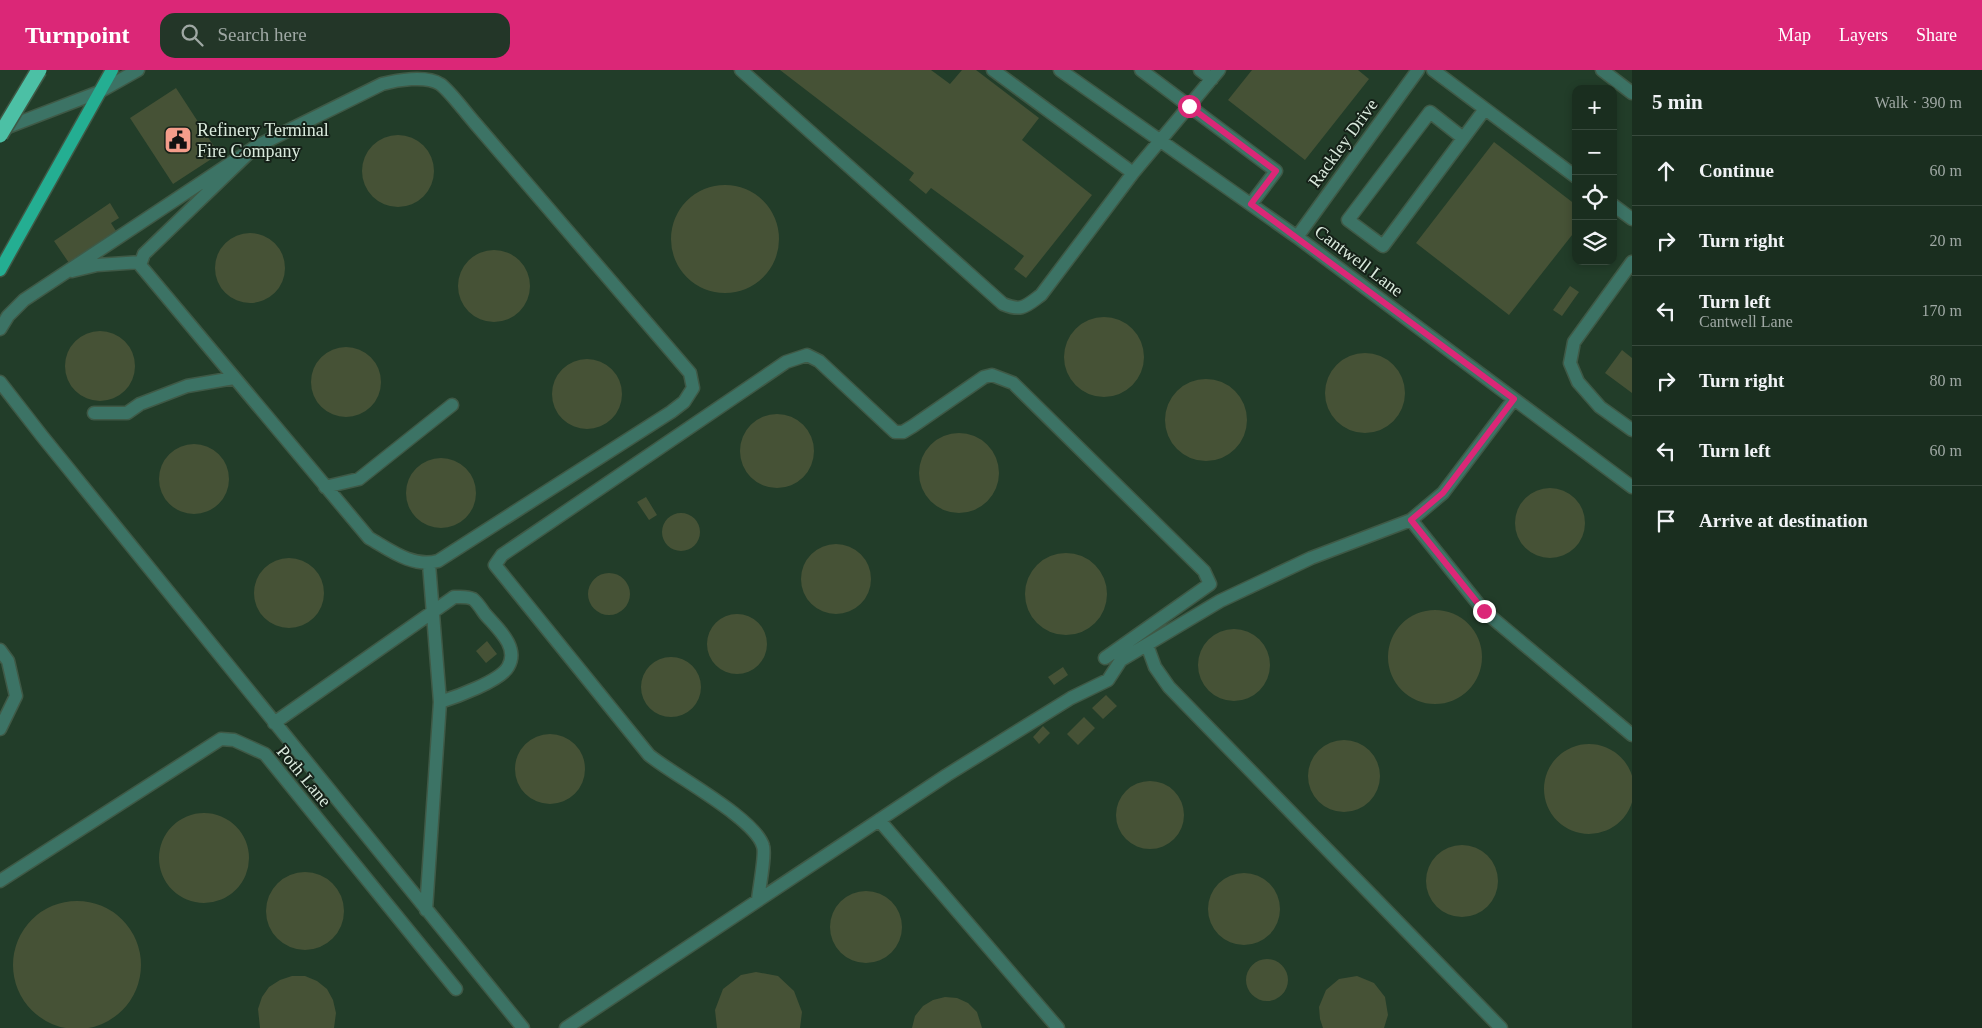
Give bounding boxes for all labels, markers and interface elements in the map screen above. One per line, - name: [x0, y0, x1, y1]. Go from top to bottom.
- search box: [160, 13, 510, 58]
- icon: search: [178, 21, 206, 49]
- text: Turnpoint: [25, 22, 130, 48]
- text: Search here: [218, 24, 307, 45]
- text: Map: [1778, 25, 1811, 45]
- text: Layers: [1839, 25, 1888, 45]
- text: Share: [1916, 25, 1957, 45]
- map controls: [1572, 85, 1617, 265]
- button: +: [1572, 85, 1617, 130]
- text: 5 min: [1652, 90, 1703, 114]
- text: Walk · 390 m: [1875, 94, 1962, 111]
- route start: [1178, 95, 1201, 118]
- street label: Rackley Drive: [1304, 95, 1382, 191]
- place label: Refinery Terminal Fire Company: [197, 120, 329, 161]
- public building icon: Refinery Terminal Fire Company: [163, 125, 193, 155]
- button: −: [1572, 130, 1617, 175]
- icon: ahead: [1652, 157, 1680, 185]
- text: Continue: [1699, 160, 1774, 181]
- text: 60 m: [1930, 162, 1962, 179]
- button: locate: [1572, 175, 1617, 220]
- button: layers: [1572, 220, 1617, 265]
- street label: Cantwell Lane: [1311, 221, 1407, 301]
- icon: right: [1652, 227, 1680, 255]
- text: Turn right: [1699, 230, 1784, 251]
- text: 20 m: [1930, 232, 1962, 249]
- text: Turn left: [1699, 291, 1771, 312]
- icon: left: [1652, 297, 1680, 325]
- text: 170 m: [1922, 302, 1962, 319]
- text: Cantwell Lane: [1699, 313, 1793, 330]
- icon: right: [1652, 367, 1680, 395]
- text: Turn right: [1699, 370, 1784, 391]
- text: 80 m: [1930, 372, 1962, 389]
- icon: left: [1652, 437, 1680, 465]
- text: Turn left: [1699, 440, 1771, 461]
- text: 60 m: [1930, 442, 1962, 459]
- icon: arrive: [1652, 507, 1680, 535]
- text: Arrive at destination: [1699, 510, 1868, 531]
- route end: [1473, 600, 1496, 623]
- street label: Poth Lane: [273, 741, 335, 811]

